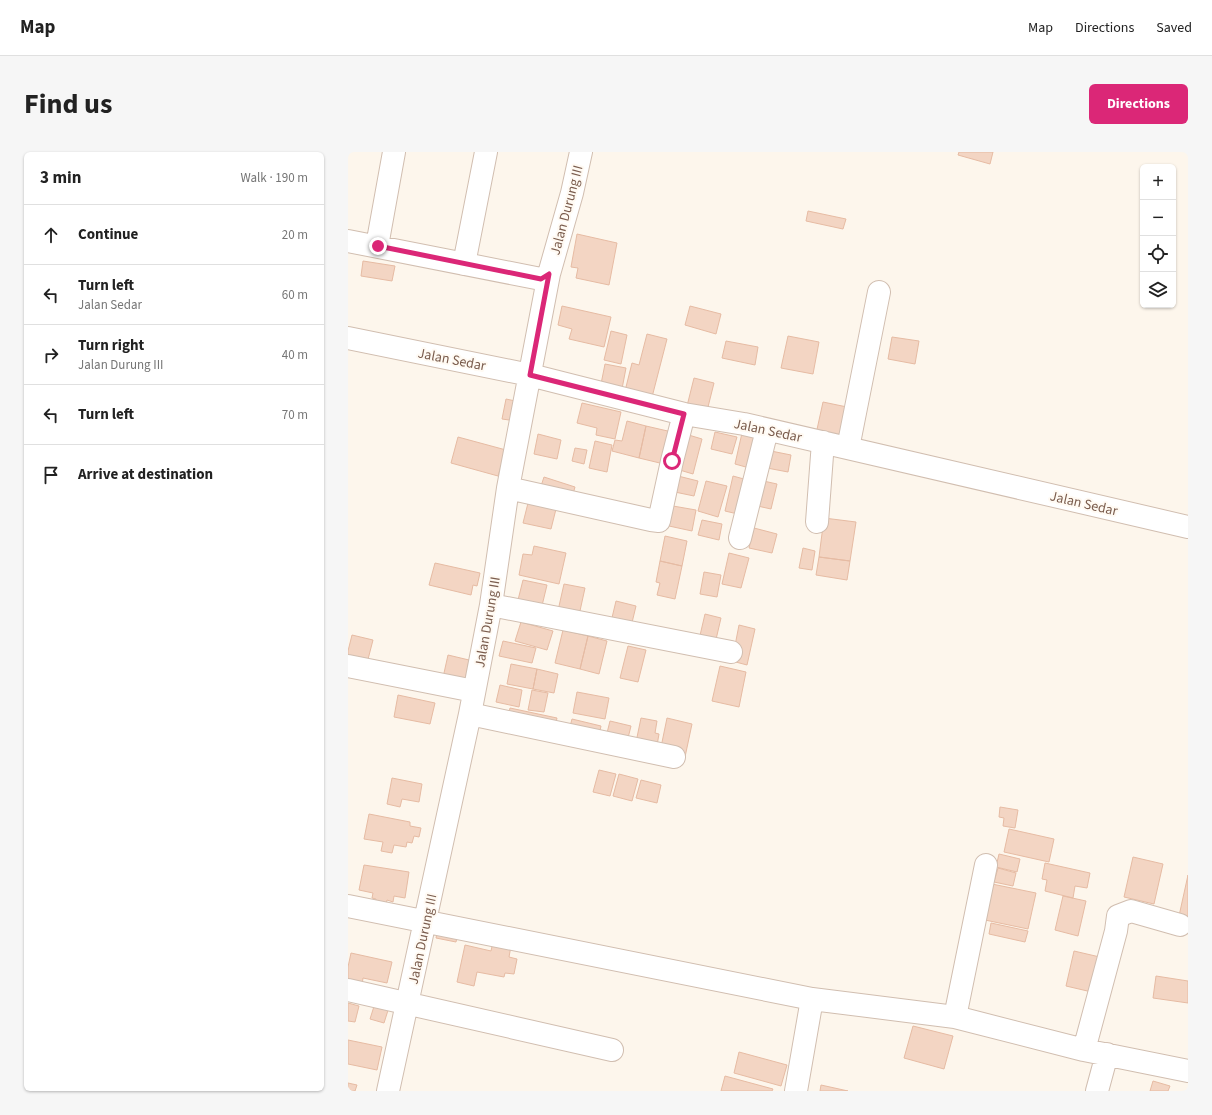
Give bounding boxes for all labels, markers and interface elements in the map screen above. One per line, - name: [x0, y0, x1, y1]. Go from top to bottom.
- text: Map: [20, 14, 55, 41]
- text: Map: [1028, 18, 1053, 38]
- text: Directions: [1075, 18, 1134, 38]
- text: Saved: [1156, 18, 1192, 38]
- text: Find us: [24, 84, 112, 124]
- button: Directions: [1089, 84, 1188, 124]
- street label: Jalan Durung III: [545, 163, 589, 257]
- map controls: [1140, 164, 1176, 308]
- button: +: [1140, 164, 1176, 200]
- text: 3 min: [40, 166, 81, 190]
- text: Walk · 190 m: [240, 169, 308, 187]
- button: −: [1140, 200, 1176, 236]
- icon: ahead: [40, 224, 62, 246]
- text: Continue: [78, 224, 138, 245]
- text: 20 m: [282, 226, 308, 244]
- button: locate: [1140, 236, 1176, 272]
- route end: [369, 237, 387, 255]
- button: layers: [1140, 272, 1176, 308]
- text: Turn left: [78, 275, 134, 296]
- icon: left: [40, 284, 62, 306]
- text: 60 m: [282, 286, 308, 304]
- text: Jalan Sedar: [78, 296, 142, 314]
- text: Turn right: [78, 335, 144, 356]
- icon: right: [40, 344, 62, 366]
- street label: Jalan Sedar: [416, 344, 488, 376]
- text: 40 m: [282, 346, 308, 364]
- text: Jalan Durung III: [78, 356, 164, 374]
- icon: left: [40, 404, 62, 426]
- text: Turn left: [78, 404, 134, 425]
- text: 70 m: [282, 406, 308, 424]
- street label: Jalan Sedar: [732, 414, 804, 448]
- route start: [663, 452, 681, 470]
- icon: arrive: [40, 464, 62, 486]
- text: Arrive at destination: [78, 464, 213, 485]
- street label: Jalan Sedar: [1048, 486, 1120, 522]
- street label: Jalan Durung III: [470, 575, 506, 669]
- street label: Jalan Durung III: [404, 892, 442, 986]

